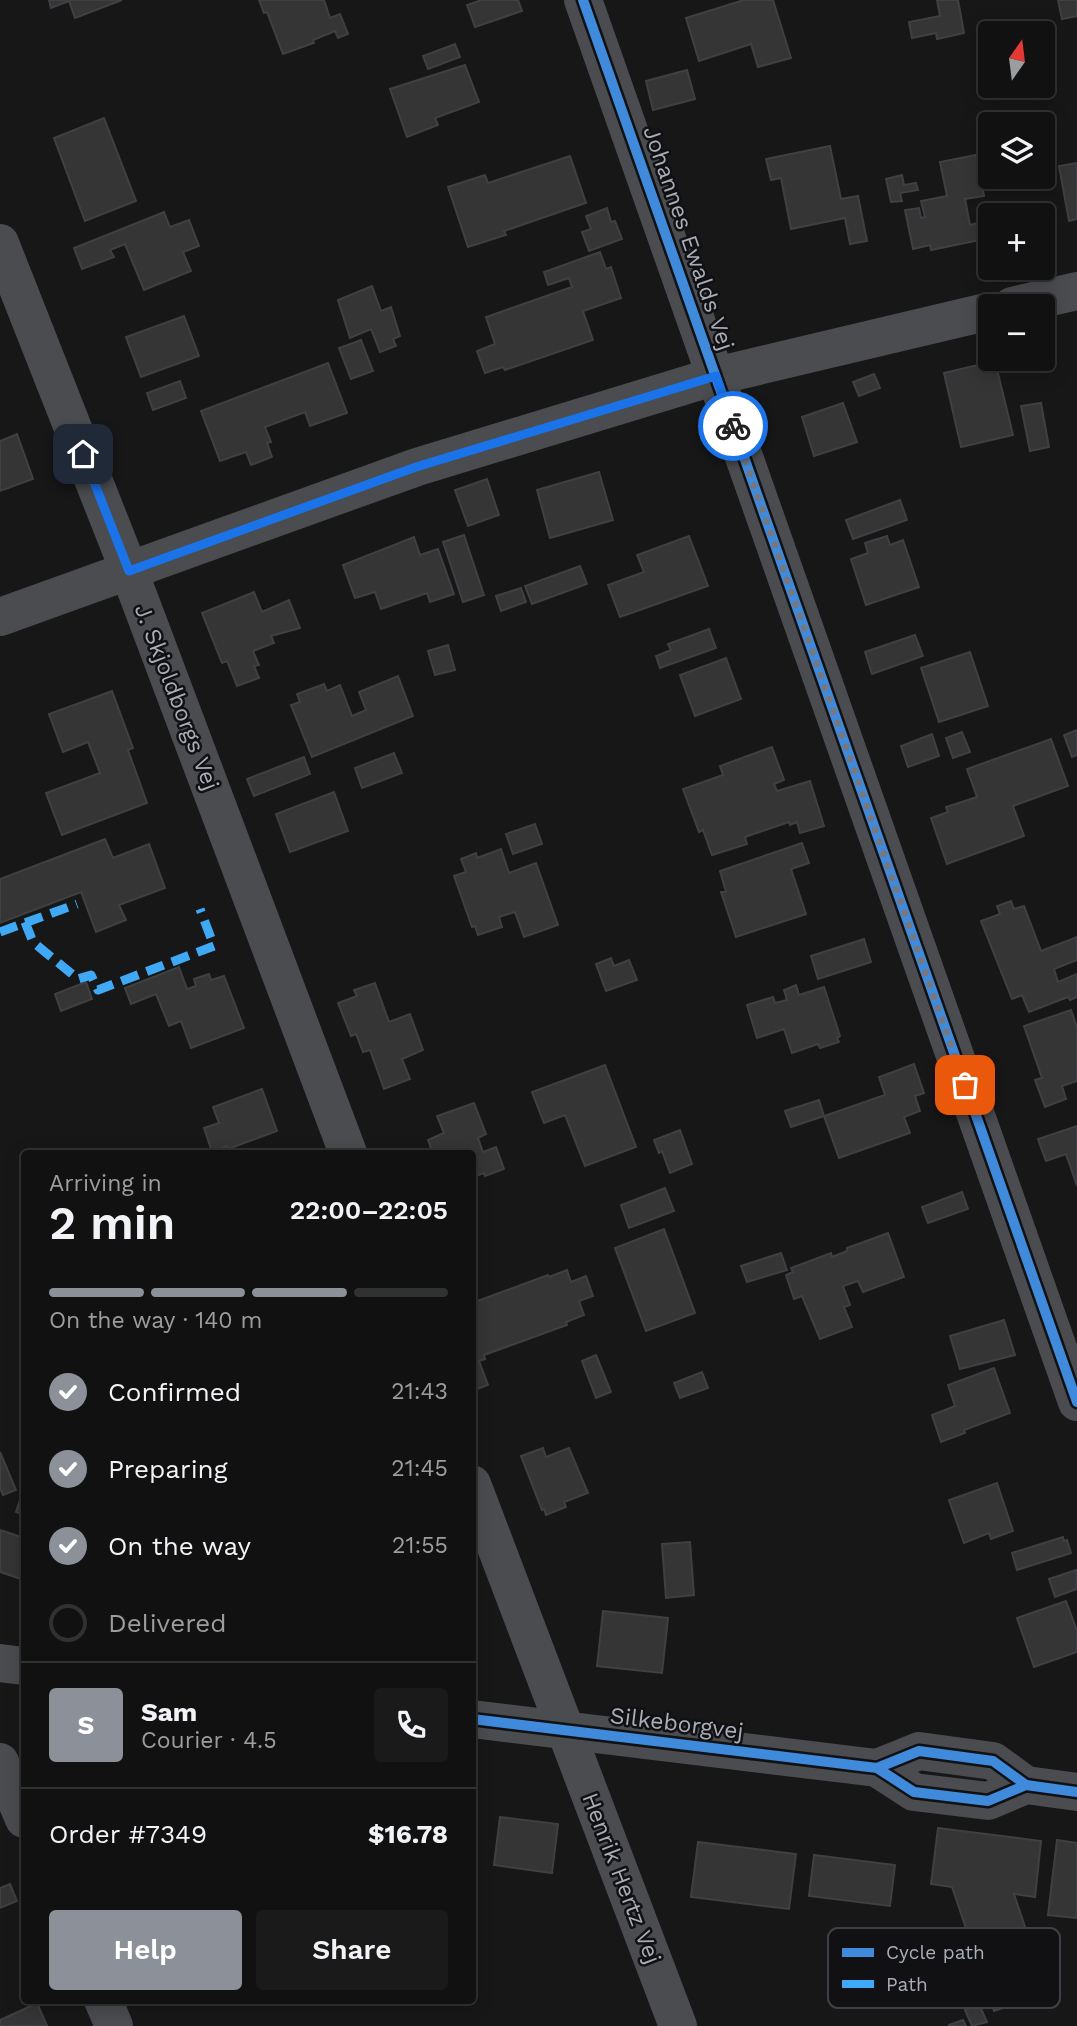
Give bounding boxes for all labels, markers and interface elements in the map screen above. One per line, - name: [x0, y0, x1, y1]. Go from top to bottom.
- north arrow: [978, 21, 1055, 98]
- map controls: [978, 21, 1055, 371]
- button: layers: [978, 112, 1055, 189]
- street label: Johannes Ewalds Vej: [637, 122, 740, 354]
- button: +: [978, 203, 1055, 280]
- button: −: [978, 294, 1055, 371]
- courier: [698, 391, 768, 461]
- icon: bike: [714, 407, 752, 445]
- pin: [53, 424, 113, 484]
- icon: home: [64, 435, 102, 473]
- street label: J. Skjoldborgs Vej: [129, 600, 224, 794]
- pin: [935, 1055, 995, 1115]
- icon: bag: [946, 1066, 984, 1104]
- text: Arriving in: [49, 1170, 162, 1197]
- text: 22:00–22:05: [290, 1195, 448, 1225]
- text: 2 min: [49, 1196, 175, 1250]
- text: On the way · 140 m: [49, 1307, 262, 1334]
- icon: check: [49, 1373, 87, 1411]
- text: Confirmed: [108, 1377, 241, 1407]
- text: 21:43: [391, 1378, 448, 1405]
- icon: check: [49, 1450, 87, 1488]
- text: Preparing: [108, 1454, 228, 1484]
- text: 21:45: [391, 1455, 448, 1482]
- icon: check: [49, 1527, 87, 1565]
- text: On the way: [108, 1531, 251, 1561]
- text: 21:55: [392, 1532, 448, 1559]
- text: Delivered: [108, 1608, 227, 1638]
- button: phone: [374, 1688, 448, 1762]
- text: Sam: [141, 1697, 197, 1727]
- street label: Silkeborgvej: [609, 1702, 745, 1745]
- text: S: [78, 1710, 94, 1740]
- text: Courier · 4.5: [141, 1727, 277, 1754]
- street label: Henrik Hertz Vej: [577, 1789, 667, 1967]
- text: Order #7349: [49, 1819, 207, 1849]
- text: $16.78: [368, 1819, 448, 1849]
- button: Help: [49, 1910, 242, 1990]
- button: Share: [256, 1910, 448, 1990]
- legend: [828, 1928, 1060, 2008]
- text: Cycle path: [886, 1941, 985, 1964]
- text: Path: [886, 1973, 928, 1996]

